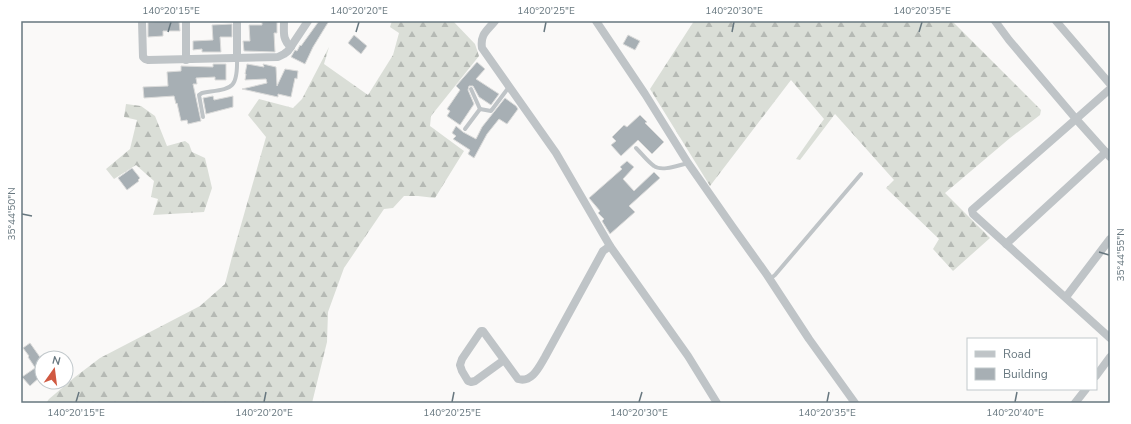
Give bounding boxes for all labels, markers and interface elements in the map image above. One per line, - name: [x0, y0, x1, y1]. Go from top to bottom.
- text: 140°20'15"E: [142, 4, 200, 18]
- text: 140°20'20"E: [330, 4, 388, 18]
- text: 140°20'25"E: [517, 4, 575, 18]
- text: 140°20'30"E: [705, 4, 763, 18]
- text: 140°20'35"E: [893, 4, 951, 18]
- text: 35°44'50"N: [5, 187, 19, 241]
- text: 35°44'55"N: [1114, 228, 1128, 282]
- legend: [967, 338, 1097, 390]
- text: Road: [1003, 346, 1031, 362]
- north arrow: [34, 350, 74, 390]
- text: N: [50, 353, 62, 369]
- text: Building: [1003, 366, 1048, 382]
- text: 140°20'15"E: [47, 406, 105, 420]
- text: 140°20'20"E: [235, 406, 293, 420]
- text: 140°20'25"E: [423, 406, 481, 420]
- text: 140°20'30"E: [610, 406, 668, 420]
- text: 140°20'35"E: [798, 406, 856, 420]
- text: 140°20'40"E: [986, 406, 1044, 420]

